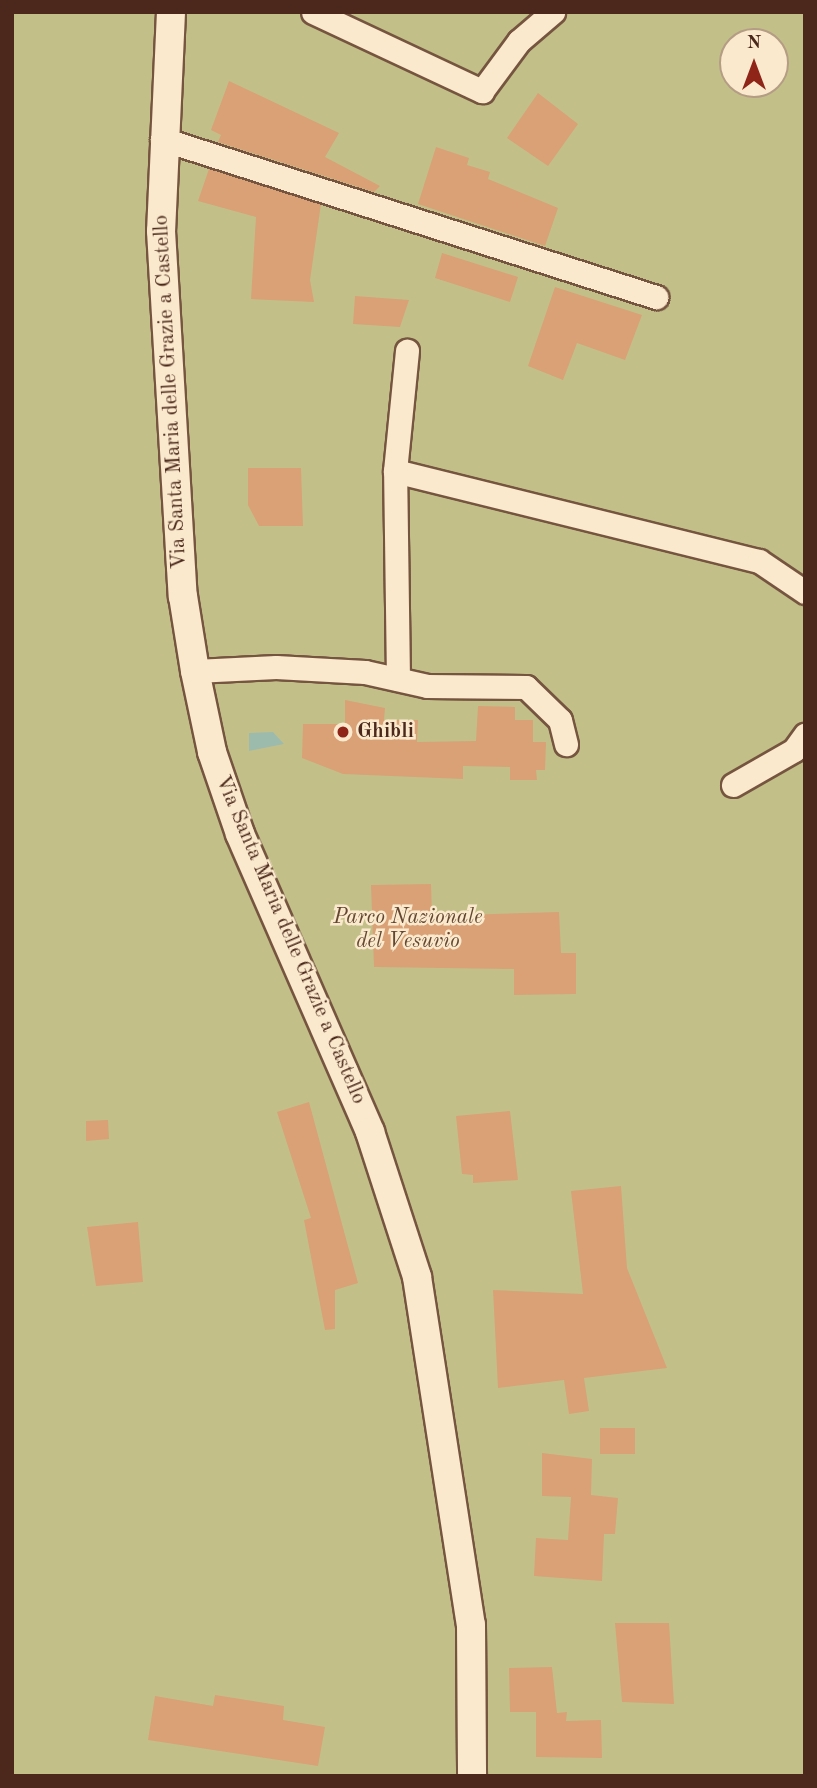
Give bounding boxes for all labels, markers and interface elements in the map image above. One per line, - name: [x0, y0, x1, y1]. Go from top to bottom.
- north arrow: [719, 28, 789, 98]
- text: N: [747, 34, 761, 53]
- street label: Via Santa Maria delle Grazie a Castello: [149, 214, 193, 570]
- place label: Ghibli: [357, 719, 414, 745]
- marker: Ghibli: [335, 724, 351, 740]
- street label: Via Santa Maria delle Grazie a Castello: [209, 772, 371, 1108]
- park label: Parco Nazionale del Vesuvio: [333, 905, 483, 955]

